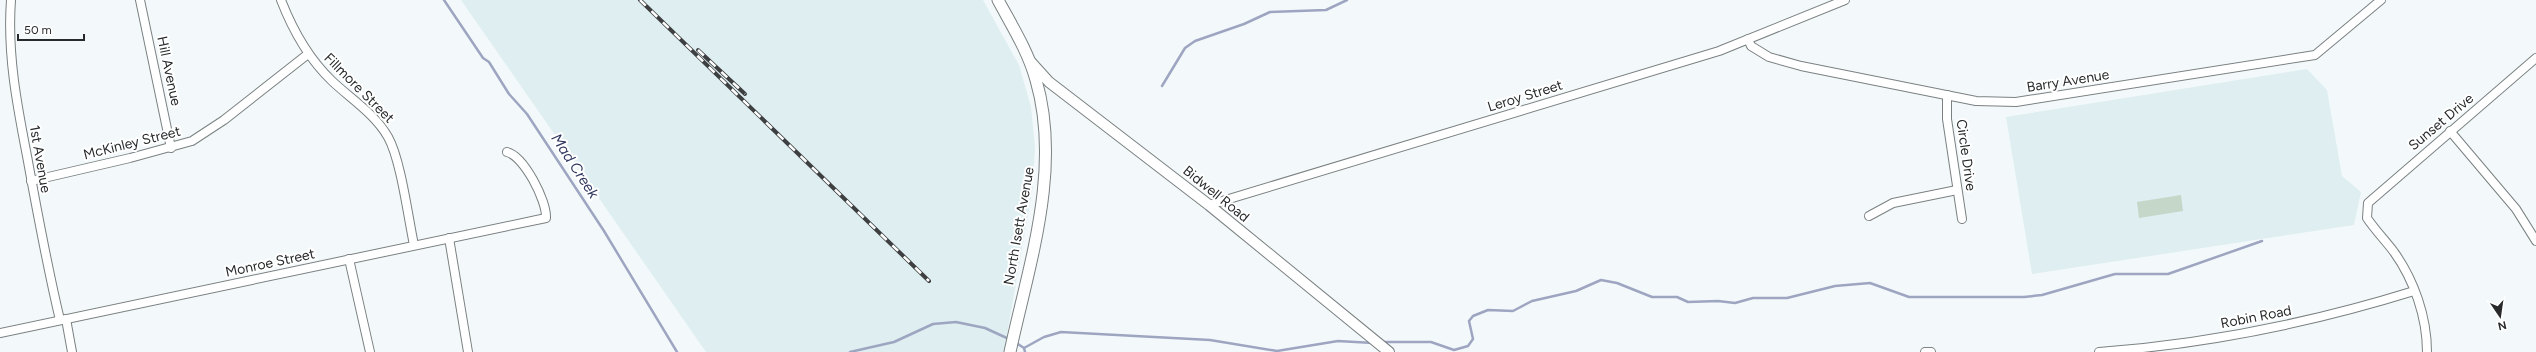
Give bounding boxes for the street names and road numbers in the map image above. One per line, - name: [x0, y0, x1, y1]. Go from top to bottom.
- street label: Hill Avenue: [153, 35, 185, 108]
- street label: Fillmore Street: [320, 49, 398, 127]
- street label: Barry Avenue: [2026, 66, 2111, 96]
- street label: Leroy Street: [1485, 77, 1565, 115]
- street label: Sunset Drive: [2405, 90, 2477, 154]
- street label: Circle Drive: [1953, 118, 1979, 192]
- street label: McKinley Street: [82, 123, 182, 163]
- street label: 1st Avenue: [26, 124, 54, 195]
- street label: Bidwell Road: [1179, 162, 1253, 226]
- street label: North Isett Avenue: [1000, 165, 1038, 286]
- street label: Monroe Street: [224, 245, 316, 281]
- street label: Robin Road: [2219, 302, 2293, 332]

